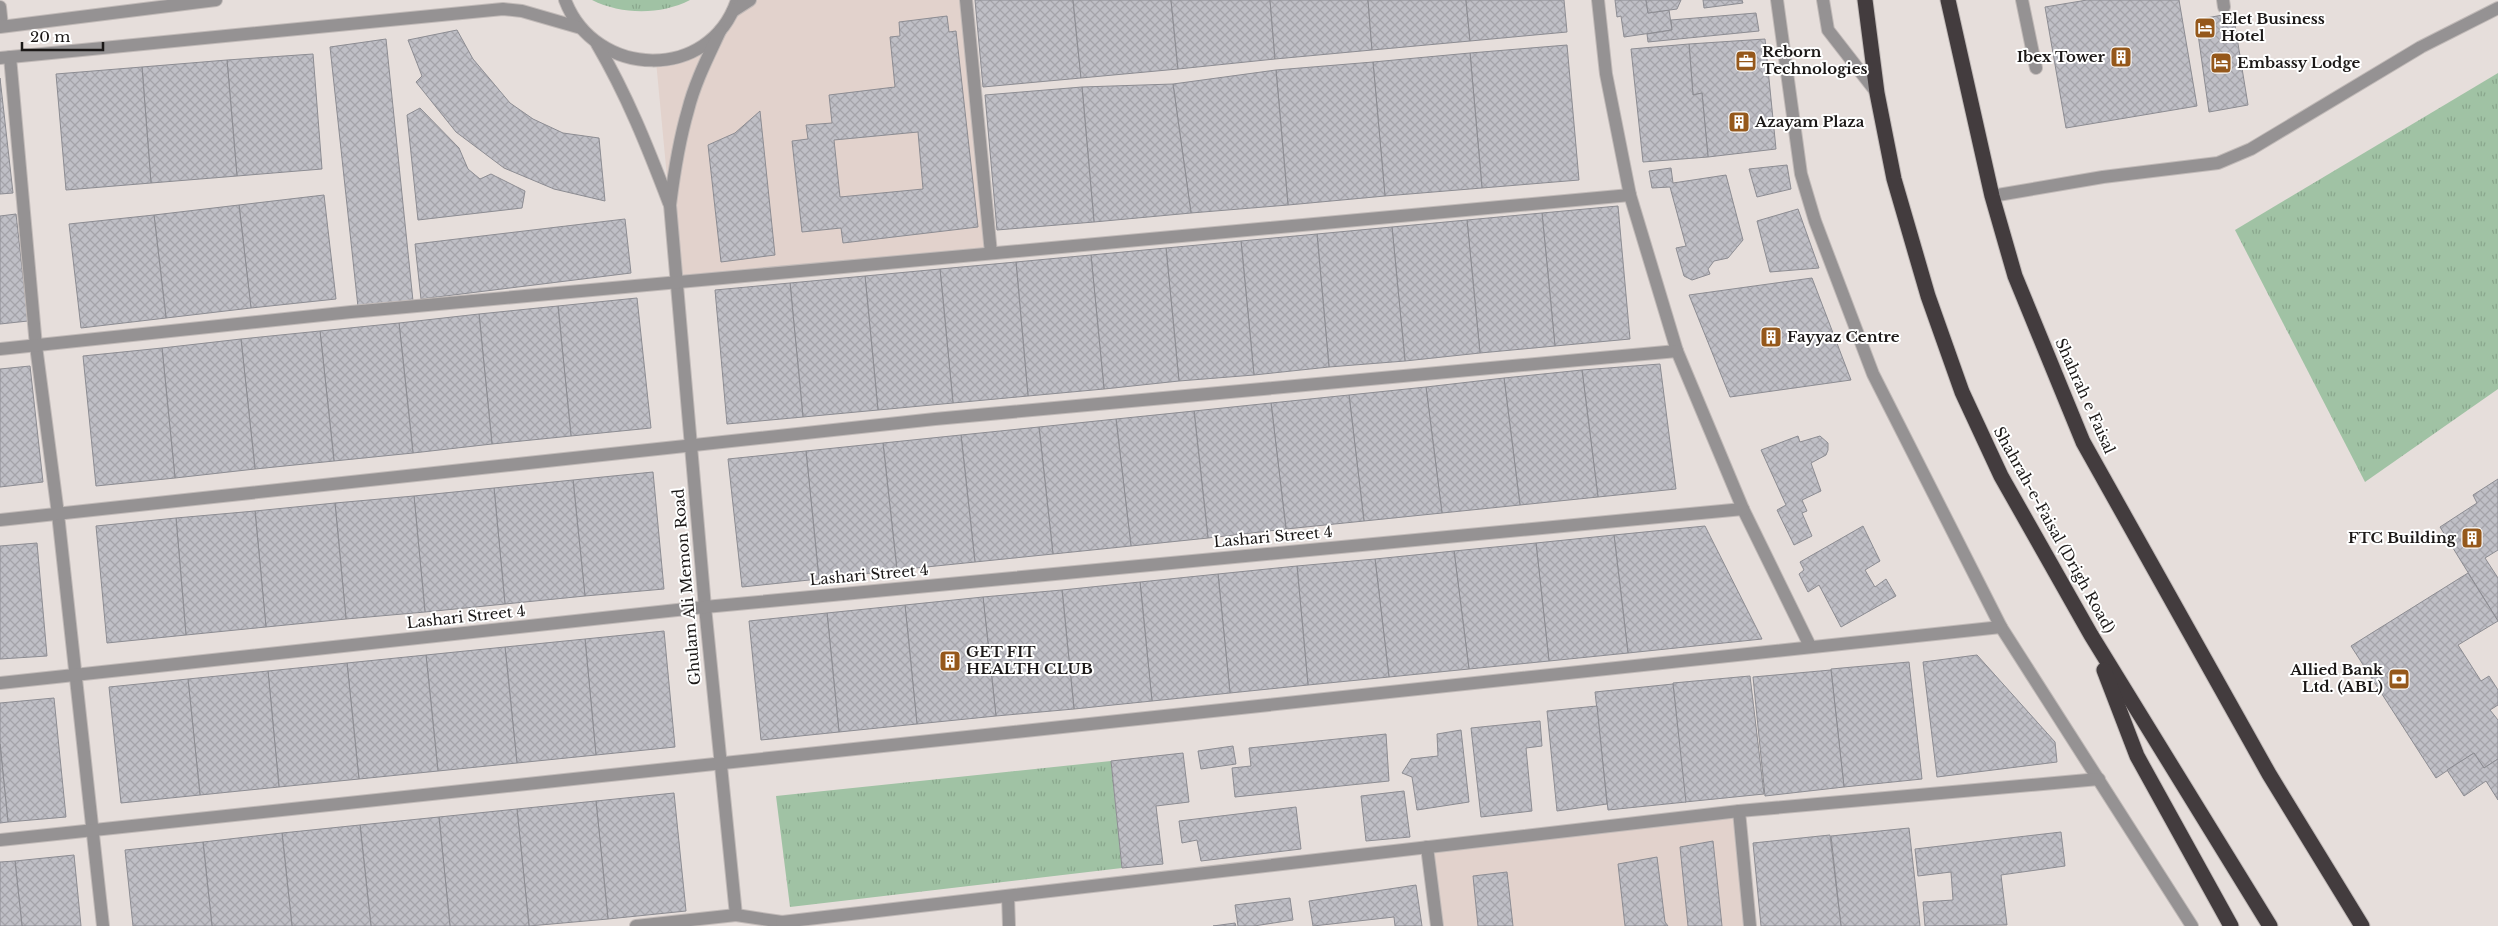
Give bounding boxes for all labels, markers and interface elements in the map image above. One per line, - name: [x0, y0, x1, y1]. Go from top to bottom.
- place label: Elet Business Hotel: [2221, 9, 2325, 45]
- hotel icon: Elet Business Hotel: [2193, 16, 2217, 40]
- scale bar: [22, 20, 104, 52]
- text: 20 m: [30, 27, 70, 46]
- place label: Reborn Technologies: [1762, 42, 1868, 78]
- building icon: Ibex Tower: [2109, 45, 2133, 69]
- place label: Ibex Tower: [2017, 47, 2106, 66]
- office icon: Reborn Technologies: [1734, 49, 1758, 73]
- hotel icon: Embassy Lodge: [2209, 51, 2233, 75]
- place label: Embassy Lodge: [2237, 53, 2360, 72]
- building icon: Azayam Plaza: [1727, 110, 1751, 134]
- place label: Azayam Plaza: [1754, 112, 1865, 131]
- building icon: Fayyaz Centre: [1759, 325, 1783, 349]
- place label: Fayyaz Centre: [1787, 327, 1900, 346]
- street label: Shahrah e Faisal: [2051, 335, 2120, 457]
- street label: Shahrah-e-Faisal (Drigh Road): [1990, 423, 2119, 636]
- street label: Ghulam Ali Memon Road: [668, 488, 705, 686]
- street label: Lashari Street 4: [1213, 522, 1333, 551]
- building icon: FTC Building: [2460, 526, 2484, 550]
- place label: FTC Building: [2348, 528, 2457, 547]
- street label: Lashari Street 4: [809, 560, 929, 589]
- street label: Lashari Street 4: [406, 601, 526, 632]
- place label: GET FIT HEALTH CLUB: [966, 642, 1093, 678]
- building icon: GET FIT HEALTH CLUB: [938, 649, 962, 673]
- place label: Allied Bank Ltd. (ABL): [2289, 660, 2384, 696]
- bank icon: Allied Bank Ltd. (ABL): [2387, 667, 2411, 691]

